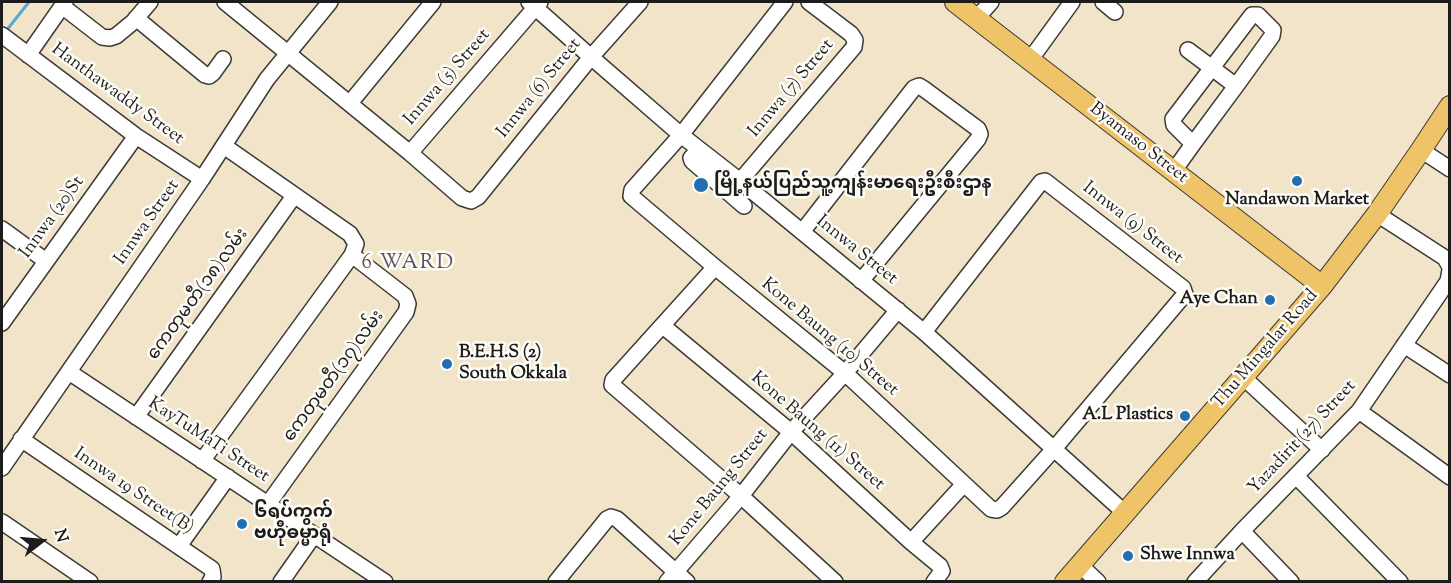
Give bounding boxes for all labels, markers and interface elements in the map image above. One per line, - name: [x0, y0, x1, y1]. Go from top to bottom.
- street label: Innwa (5) Street: [400, 25, 496, 131]
- street label: Innwa (6) Street: [493, 35, 587, 143]
- street label: Innwa (7) Street: [745, 36, 839, 142]
- street label: Hanthawaddy Street: [47, 40, 187, 150]
- street label: Byamaso Street: [1084, 99, 1192, 189]
- street label: Innwa (20)St: [16, 173, 90, 263]
- place label: မြို့နယ်ပြည်သူ့ကျန်းမာရေးဦးစီးဌာန: [714, 174, 992, 196]
- marker: Nandawon Market: [1290, 174, 1304, 188]
- street label: Innwa Street: [111, 176, 185, 270]
- marker: မြို့နယ်ပြည်သူ့ကျန်းမာရေးဦးစီးဌာန: [692, 176, 710, 194]
- street label: Innwa (9) Street: [1077, 178, 1187, 270]
- place label: Nandawon Market: [1225, 190, 1369, 212]
- street label: Innwa Street: [811, 212, 901, 290]
- street label: ကေတုမတီ(၁၈)လမ်း: [144, 225, 254, 365]
- district label: 6 WARD: [361, 251, 455, 277]
- street label: Kone Baung (10) Street: [756, 274, 902, 402]
- street label: Thu Mingalar Road: [1208, 286, 1324, 414]
- place label: Aye Chan: [1179, 289, 1258, 311]
- marker: Aye Chan: [1263, 293, 1277, 307]
- street label: ကေတုမတီ(၁၇)လမ်း: [280, 307, 390, 447]
- place label: B.E.H.S (2) South Okkala: [459, 343, 567, 386]
- marker: B.E.H.S (2) South Okkala: [440, 357, 454, 371]
- street label: Kone Baung (11) Street: [746, 368, 888, 496]
- street label: Yazadirit (27) Street: [1244, 376, 1362, 500]
- street label: KayTuMaTi Street: [143, 394, 273, 488]
- place label: A.L Plastics: [1082, 405, 1173, 427]
- marker: A.L Plastics: [1178, 409, 1192, 423]
- street label: Kone Baung Street: [666, 425, 774, 551]
- street label: Innwa 19 Street(B): [69, 444, 197, 540]
- place label: ၆ရပ်ကွက် ဗဟိုဓမ္မာရုံ: [254, 503, 333, 546]
- north arrow: [12, 511, 72, 571]
- marker: ၆ရပ်ကွက် ဗဟိုဓမ္မာရုံ: [235, 517, 249, 531]
- text: N: [47, 527, 73, 545]
- place label: Shwe Innwa: [1140, 545, 1235, 567]
- marker: Shwe Innwa: [1121, 549, 1135, 563]

